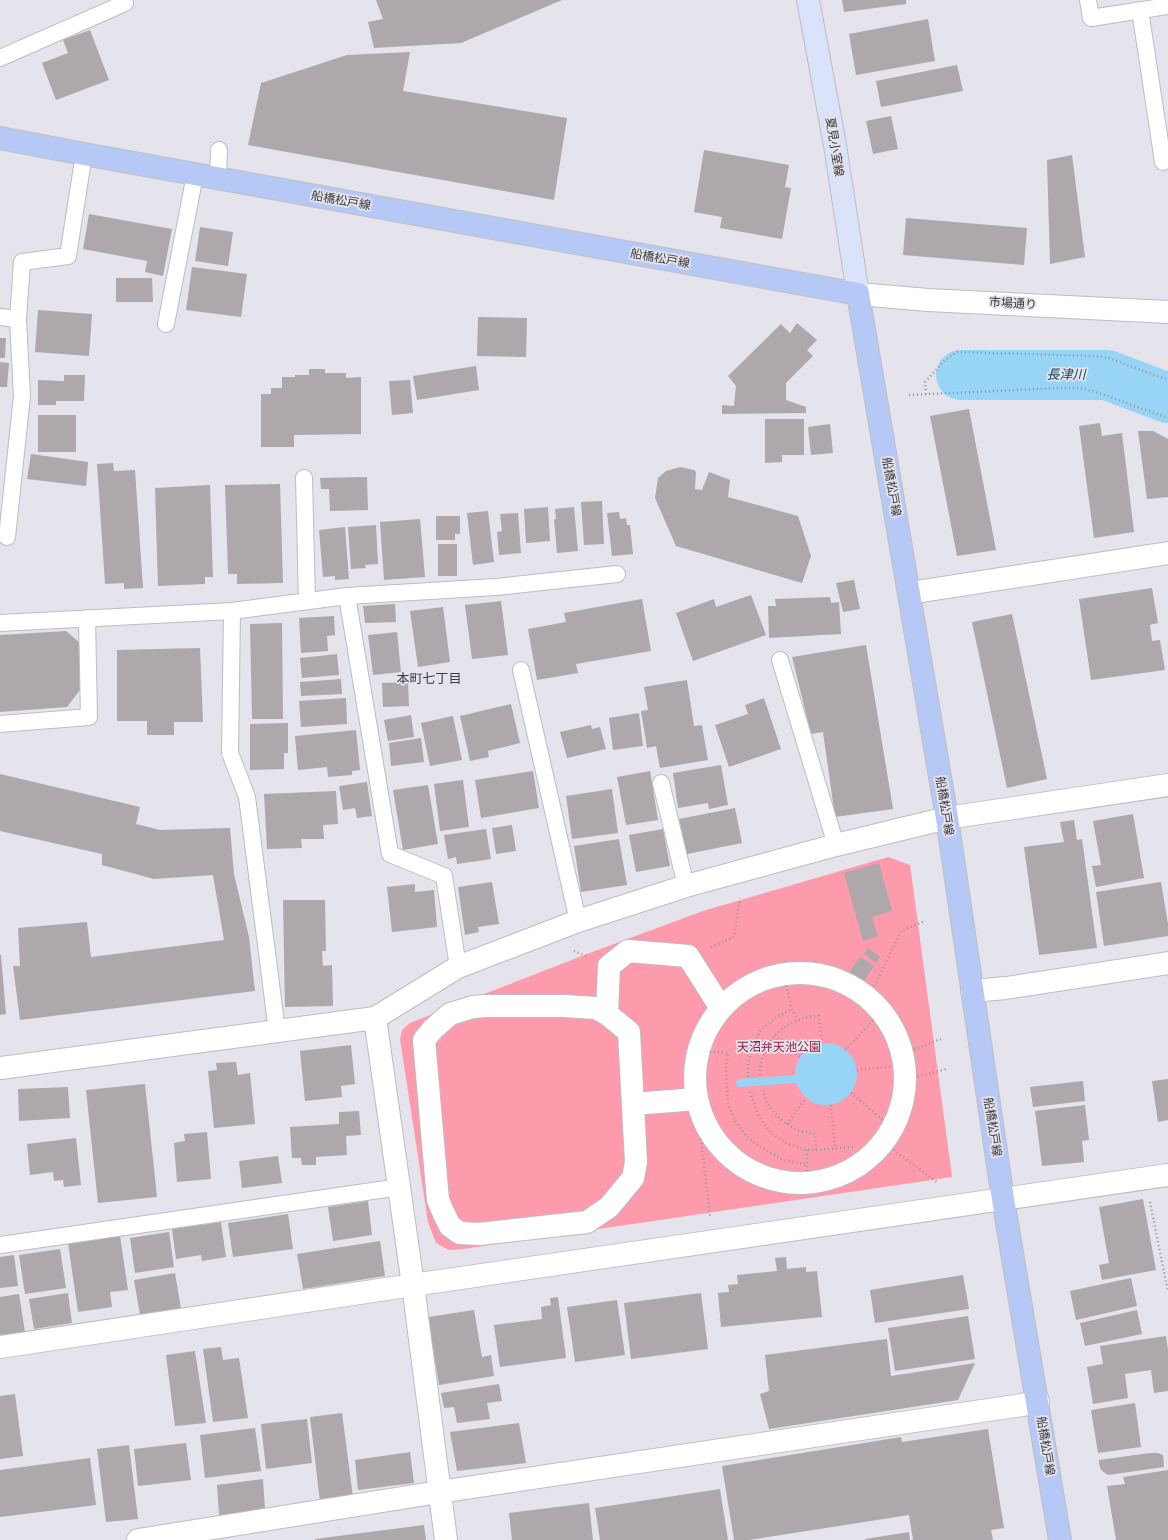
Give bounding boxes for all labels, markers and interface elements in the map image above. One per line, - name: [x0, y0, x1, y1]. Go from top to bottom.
- street label: 夏見小室線: [822, 116, 846, 178]
- street label: 船橋松戸線: [310, 189, 372, 213]
- street label: 船橋松戸線: [629, 247, 691, 271]
- street label: 市場通り: [989, 296, 1037, 312]
- water label: 長津川: [1047, 367, 1085, 383]
- street label: 船橋松戸線: [879, 456, 903, 518]
- district label: 本町七丁目: [397, 671, 461, 687]
- street label: 船橋松戸線: [932, 775, 956, 837]
- park label: 天沼弁天池公園: [737, 1041, 821, 1055]
- street label: 船橋松戸線: [980, 1096, 1004, 1158]
- street label: 船橋松戸線: [1033, 1415, 1057, 1477]

